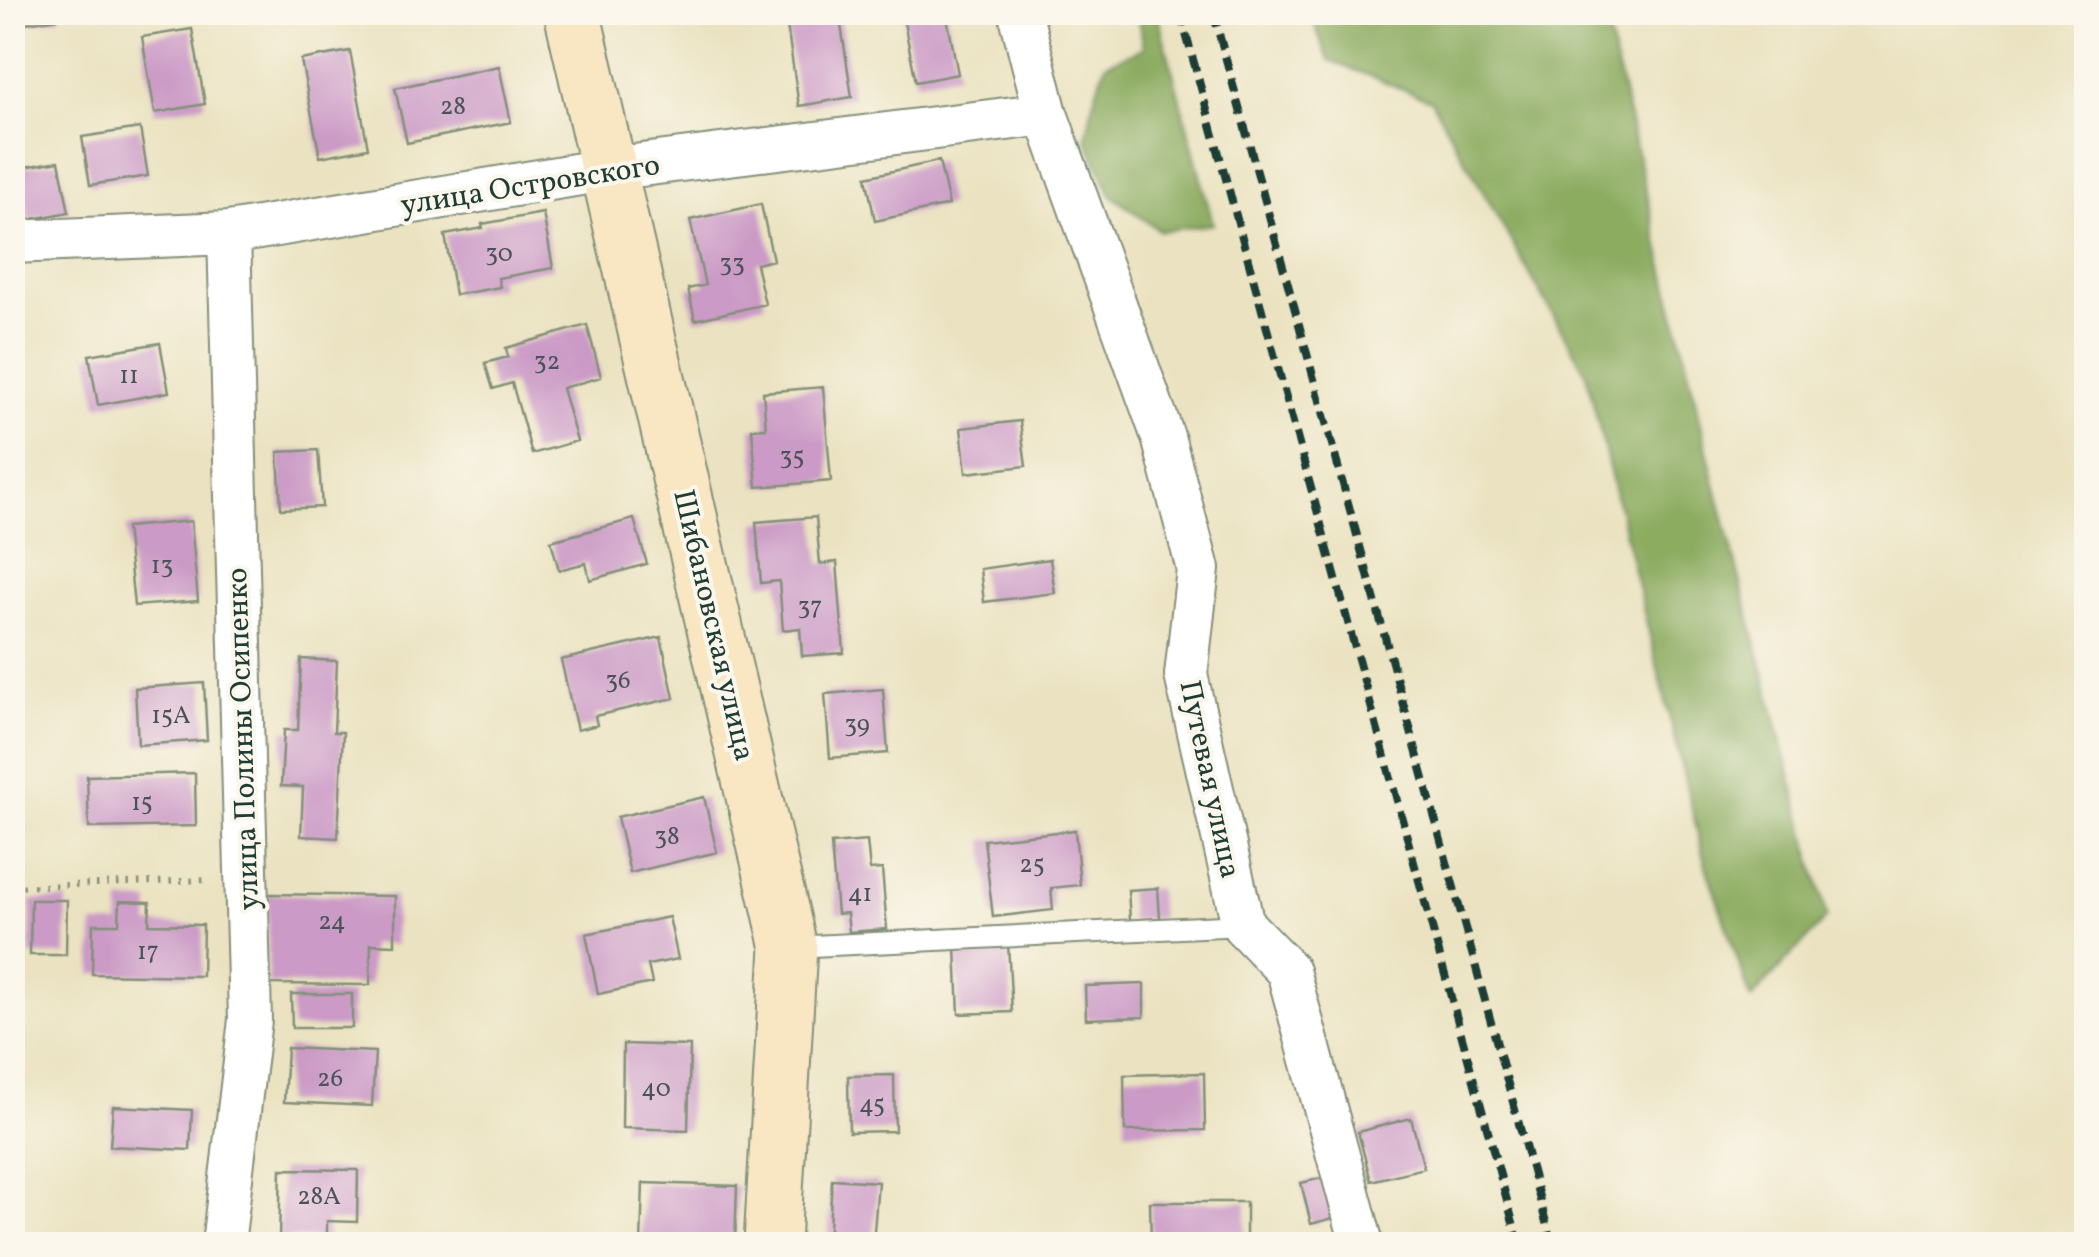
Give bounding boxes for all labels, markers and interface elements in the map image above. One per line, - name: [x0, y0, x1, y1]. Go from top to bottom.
- house number: 28: [440, 90, 466, 125]
- street label: улица Островского: [398, 145, 663, 227]
- house number: 30: [485, 237, 513, 272]
- house number: 33: [719, 247, 745, 282]
- house number: 32: [534, 345, 560, 380]
- house number: 11: [119, 359, 139, 394]
- house number: 35: [780, 440, 804, 475]
- street label: Шибановская улица: [661, 486, 765, 765]
- house number: 13: [151, 549, 173, 584]
- street label: улица Полины Осипенко: [217, 567, 271, 911]
- house number: 37: [798, 590, 822, 625]
- house number: 36: [605, 664, 631, 699]
- street label: Путевая улица: [1168, 677, 1251, 882]
- house number: 15А: [151, 699, 191, 734]
- house number: 39: [844, 708, 870, 743]
- house number: 15: [131, 786, 153, 821]
- house number: 38: [654, 820, 680, 855]
- house number: 25: [1019, 848, 1045, 883]
- house number: 41: [848, 877, 872, 912]
- house number: 24: [318, 905, 346, 940]
- house number: 17: [137, 935, 159, 970]
- house number: 26: [317, 1062, 343, 1097]
- house number: 40: [641, 1072, 671, 1107]
- house number: 45: [859, 1088, 885, 1123]
- house number: 28А: [297, 1180, 341, 1215]

